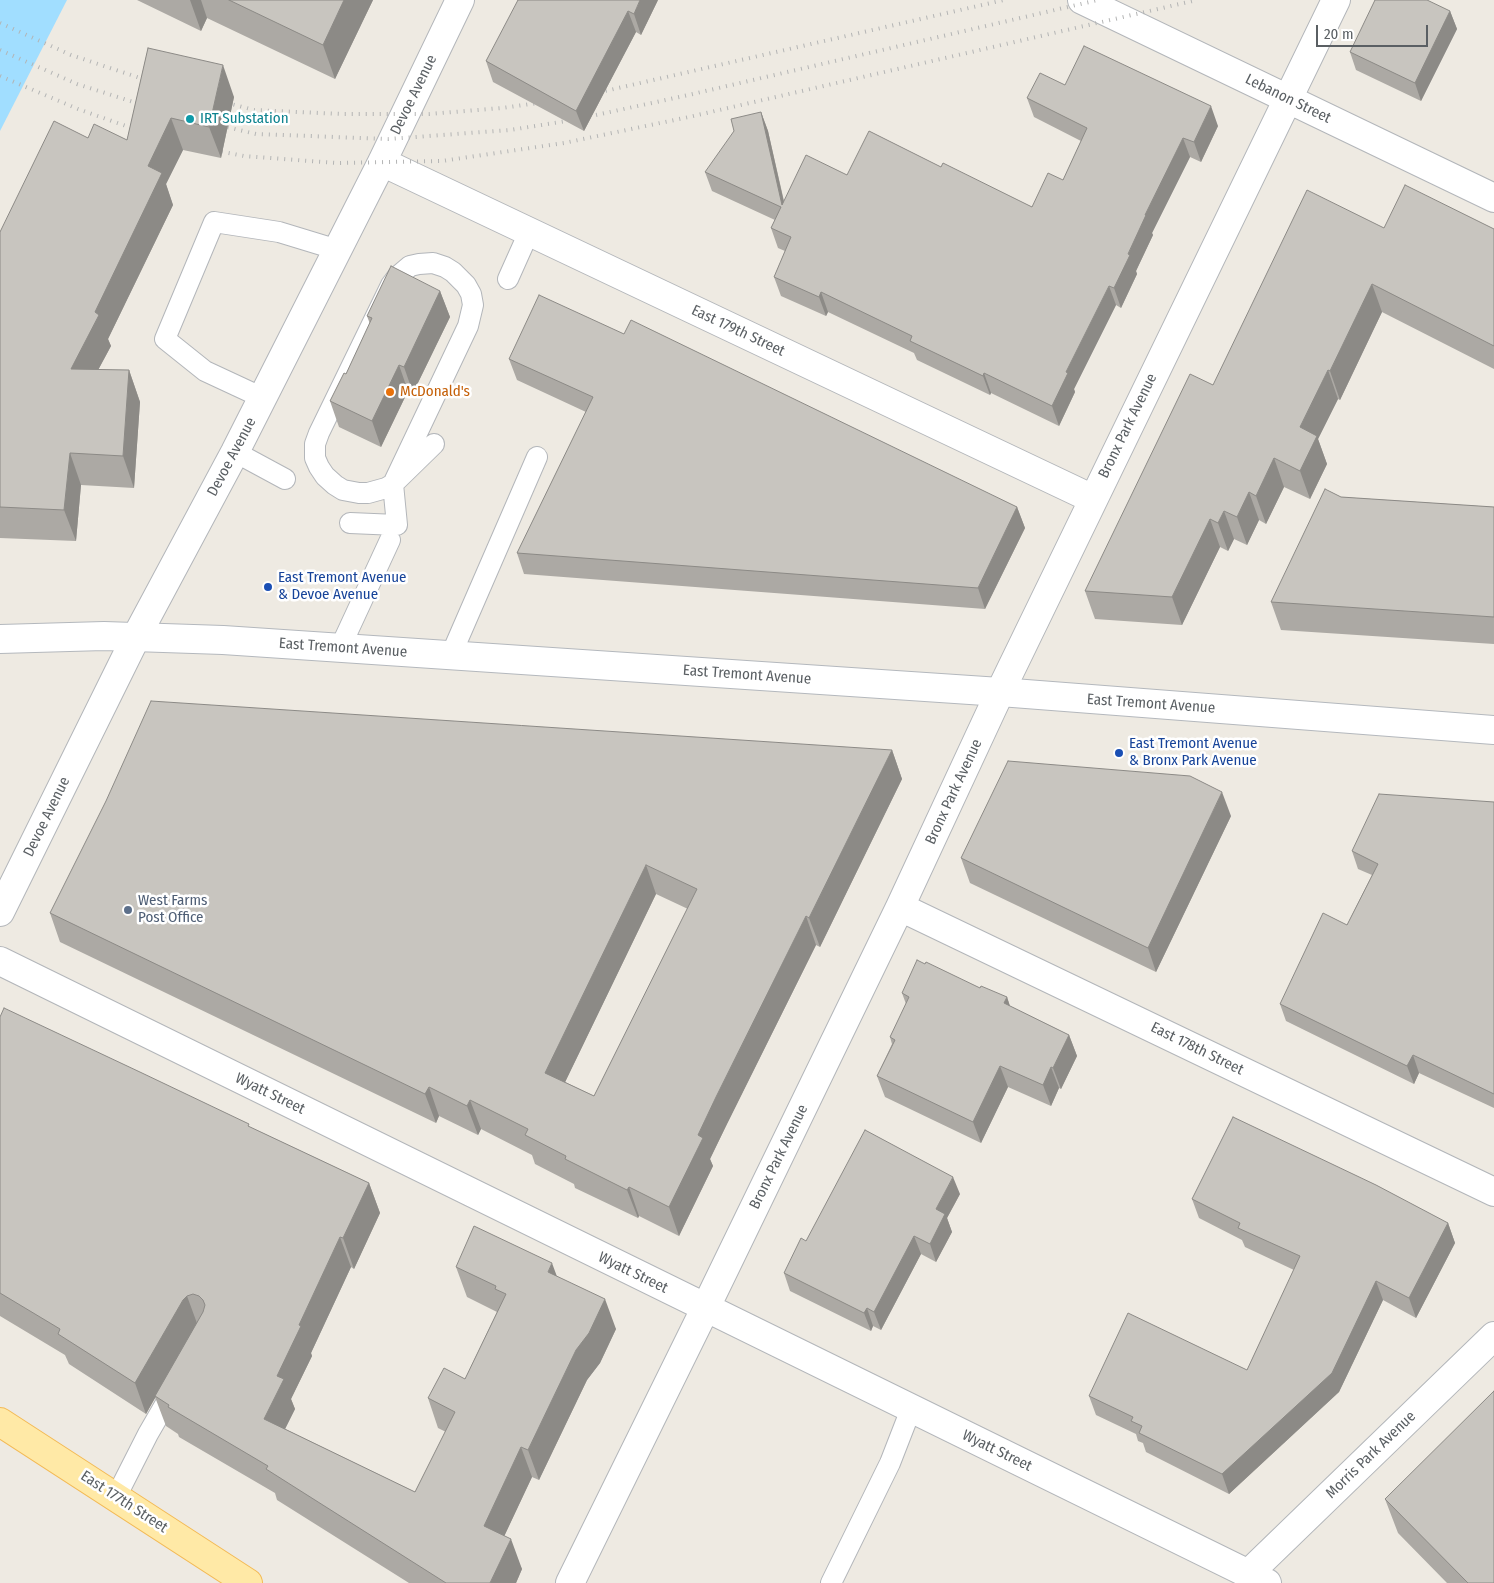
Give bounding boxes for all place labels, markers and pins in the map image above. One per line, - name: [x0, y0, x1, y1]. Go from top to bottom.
- place label: IRT Substation: [200, 110, 289, 128]
- marker: IRT Substation: [184, 113, 196, 125]
- place label: McDonald's: [400, 383, 470, 401]
- marker: McDonald's: [384, 386, 396, 398]
- place label: East Tremont Avenue & Devoe Avenue: [278, 569, 406, 604]
- marker: East Tremont Avenue & Devoe Avenue: [262, 581, 274, 593]
- place label: East Tremont Avenue & Bronx Park Avenue: [1129, 735, 1257, 770]
- marker: East Tremont Avenue & Bronx Park Avenue: [1113, 747, 1125, 759]
- place label: West Farms Post Office: [138, 892, 208, 927]
- marker: West Farms Post Office: [122, 904, 134, 916]

